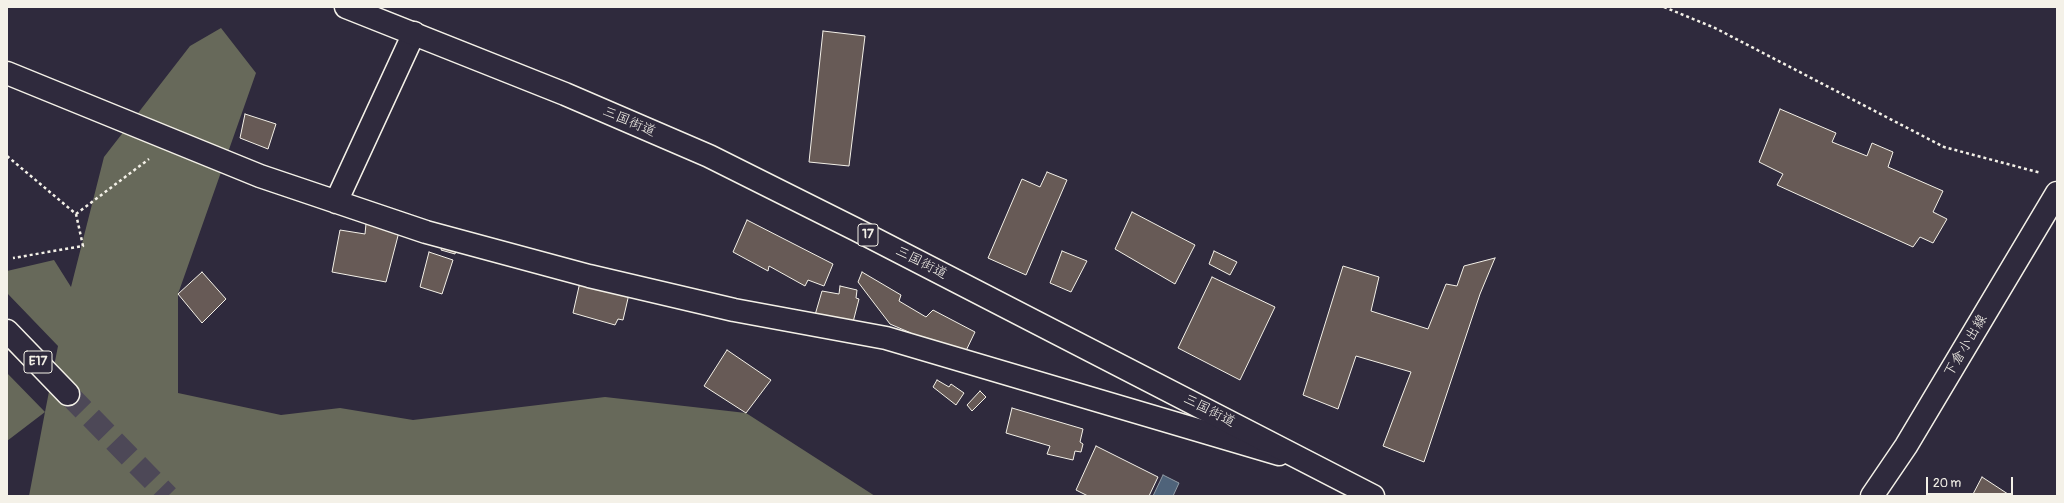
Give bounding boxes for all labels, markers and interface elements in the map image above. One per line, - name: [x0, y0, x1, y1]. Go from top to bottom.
- street label: 三国街道: [600, 103, 658, 141]
- road number: 17: [858, 224, 878, 246]
- street label: 三国街道: [892, 243, 950, 283]
- street label: 下倉小出線: [1941, 312, 1991, 380]
- road number: E17: [24, 351, 52, 373]
- street label: 三国街道: [1180, 391, 1238, 431]
- scale bar: [1928, 469, 2015, 495]
- text: 20 m: [1933, 476, 1961, 491]

